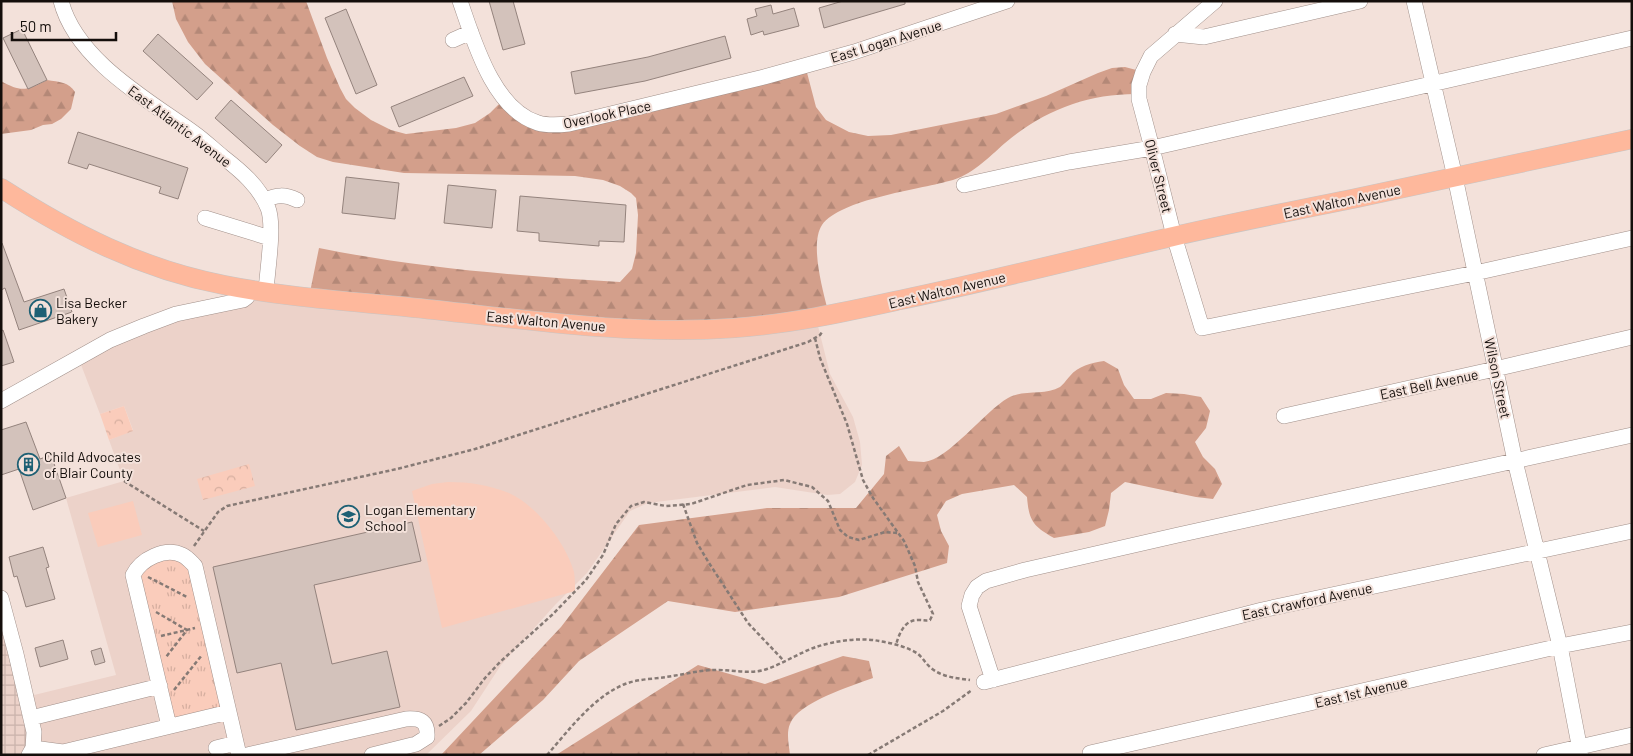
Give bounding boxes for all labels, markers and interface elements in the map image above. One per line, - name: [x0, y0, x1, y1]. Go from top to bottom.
- scale bar: [12, 10, 116, 42]
- street label: East Logan Avenue: [828, 16, 944, 66]
- text: 50 m: [20, 17, 52, 35]
- street label: East Atlantic Avenue: [125, 82, 235, 170]
- street label: Overlook Place: [562, 96, 652, 132]
- street label: Oliver Street: [1142, 137, 1176, 215]
- street label: East Walton Avenue: [1282, 180, 1402, 222]
- street label: East Walton Avenue: [887, 268, 1007, 312]
- place label: Lisa Becker Bakery: [56, 294, 127, 327]
- shop icon: Lisa Becker Bakery: [28, 298, 52, 322]
- street label: East Walton Avenue: [486, 307, 606, 335]
- street label: Wilson Street: [1481, 336, 1515, 420]
- street label: East Bell Avenue: [1378, 365, 1480, 403]
- place label: Child Advocates of Blair County: [44, 448, 141, 481]
- building icon: Child Advocates of Blair County: [16, 452, 40, 476]
- place label: Logan Elementary School: [365, 501, 476, 534]
- school or university icon: Logan Elementary School: [337, 505, 361, 529]
- street label: East Crawford Avenue: [1240, 579, 1374, 623]
- street label: East 1st Avenue: [1313, 673, 1409, 711]

